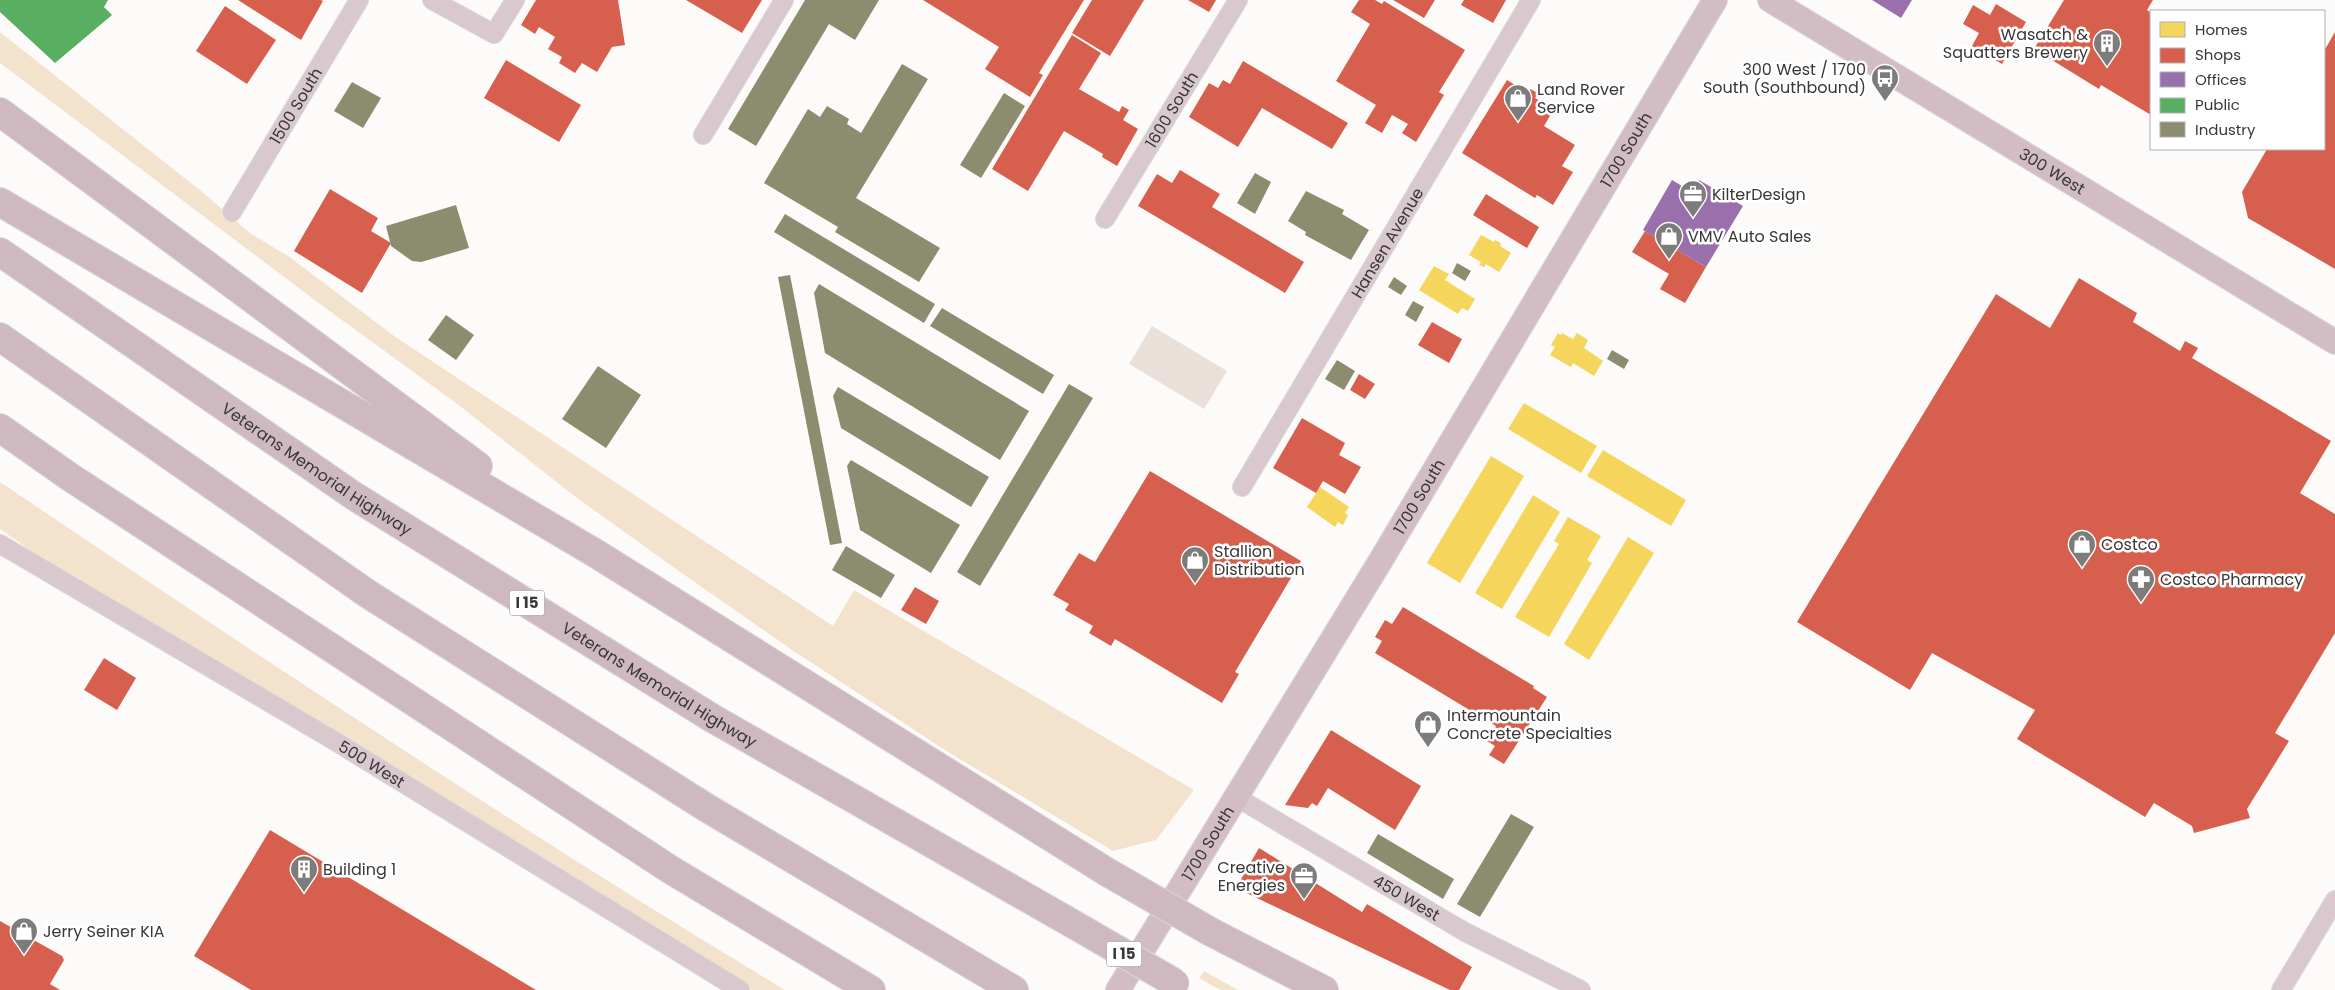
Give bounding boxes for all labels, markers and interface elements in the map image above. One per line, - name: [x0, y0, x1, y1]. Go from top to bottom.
- legend: [2150, 10, 2325, 150]
- text: Homes: [2195, 19, 2248, 40]
- place label: Wasatch & Squatters Brewery: [1943, 23, 2088, 64]
- building icon: Wasatch & Squatters Brewery: [2092, 28, 2122, 67]
- text: Shops: [2195, 44, 2241, 65]
- place label: 300 West / 1700 South (Southbound): [1703, 58, 1866, 99]
- street label: 1500 South: [264, 63, 328, 149]
- bus stop icon: 300 West / 1700 South (Southbound): [1870, 63, 1900, 102]
- street label: 1600 South: [1140, 67, 1204, 152]
- text: Offices: [2195, 69, 2247, 90]
- place label: Land Rover Service: [1537, 78, 1625, 119]
- shop icon: Land Rover Service: [1503, 83, 1533, 122]
- text: Public: [2195, 94, 2240, 115]
- street label: 1700 South: [1595, 108, 1658, 192]
- text: Industry: [2195, 119, 2256, 140]
- street label: 300 West: [2015, 142, 2090, 200]
- office icon: KilterDesign: [1678, 179, 1708, 218]
- street label: Hansen Avenue: [1346, 183, 1429, 303]
- place label: KilterDesign: [1712, 183, 1806, 206]
- shop icon: VMV Auto Sales: [1654, 221, 1684, 260]
- place label: VMV Auto Sales: [1688, 225, 1811, 248]
- street label: Veterans Memorial Highway: [217, 397, 416, 541]
- street label: 1700 South: [1388, 455, 1451, 539]
- shop icon: Costco: [2067, 529, 2097, 568]
- place label: Costco: [2101, 533, 2158, 556]
- place label: Stallion Distribution: [1214, 540, 1305, 581]
- shop icon: Stallion Distribution: [1180, 545, 1210, 584]
- pharmacy icon: Costco Pharmacy: [2126, 564, 2156, 603]
- place label: Costco Pharmacy: [2160, 568, 2303, 591]
- road number: I 15: [510, 590, 544, 616]
- street label: Veterans Memorial Highway: [557, 617, 761, 753]
- place label: Intermountain Concrete Specialties: [1447, 704, 1612, 745]
- shop icon: Intermountain Concrete Specialties: [1413, 709, 1443, 748]
- street label: 500 West: [334, 735, 409, 794]
- street label: 1700 South: [1176, 802, 1240, 885]
- building icon: Building 1: [289, 854, 319, 893]
- place label: Creative Energies: [1217, 856, 1285, 897]
- place label: Building 1: [323, 858, 396, 881]
- office icon: Creative Energies: [1289, 861, 1319, 900]
- street label: 450 West: [1369, 869, 1444, 927]
- shop icon: Jerry Seiner KIA: [9, 916, 39, 955]
- place label: Jerry Seiner KIA: [43, 920, 165, 943]
- road number: I 15: [1106, 942, 1142, 966]

